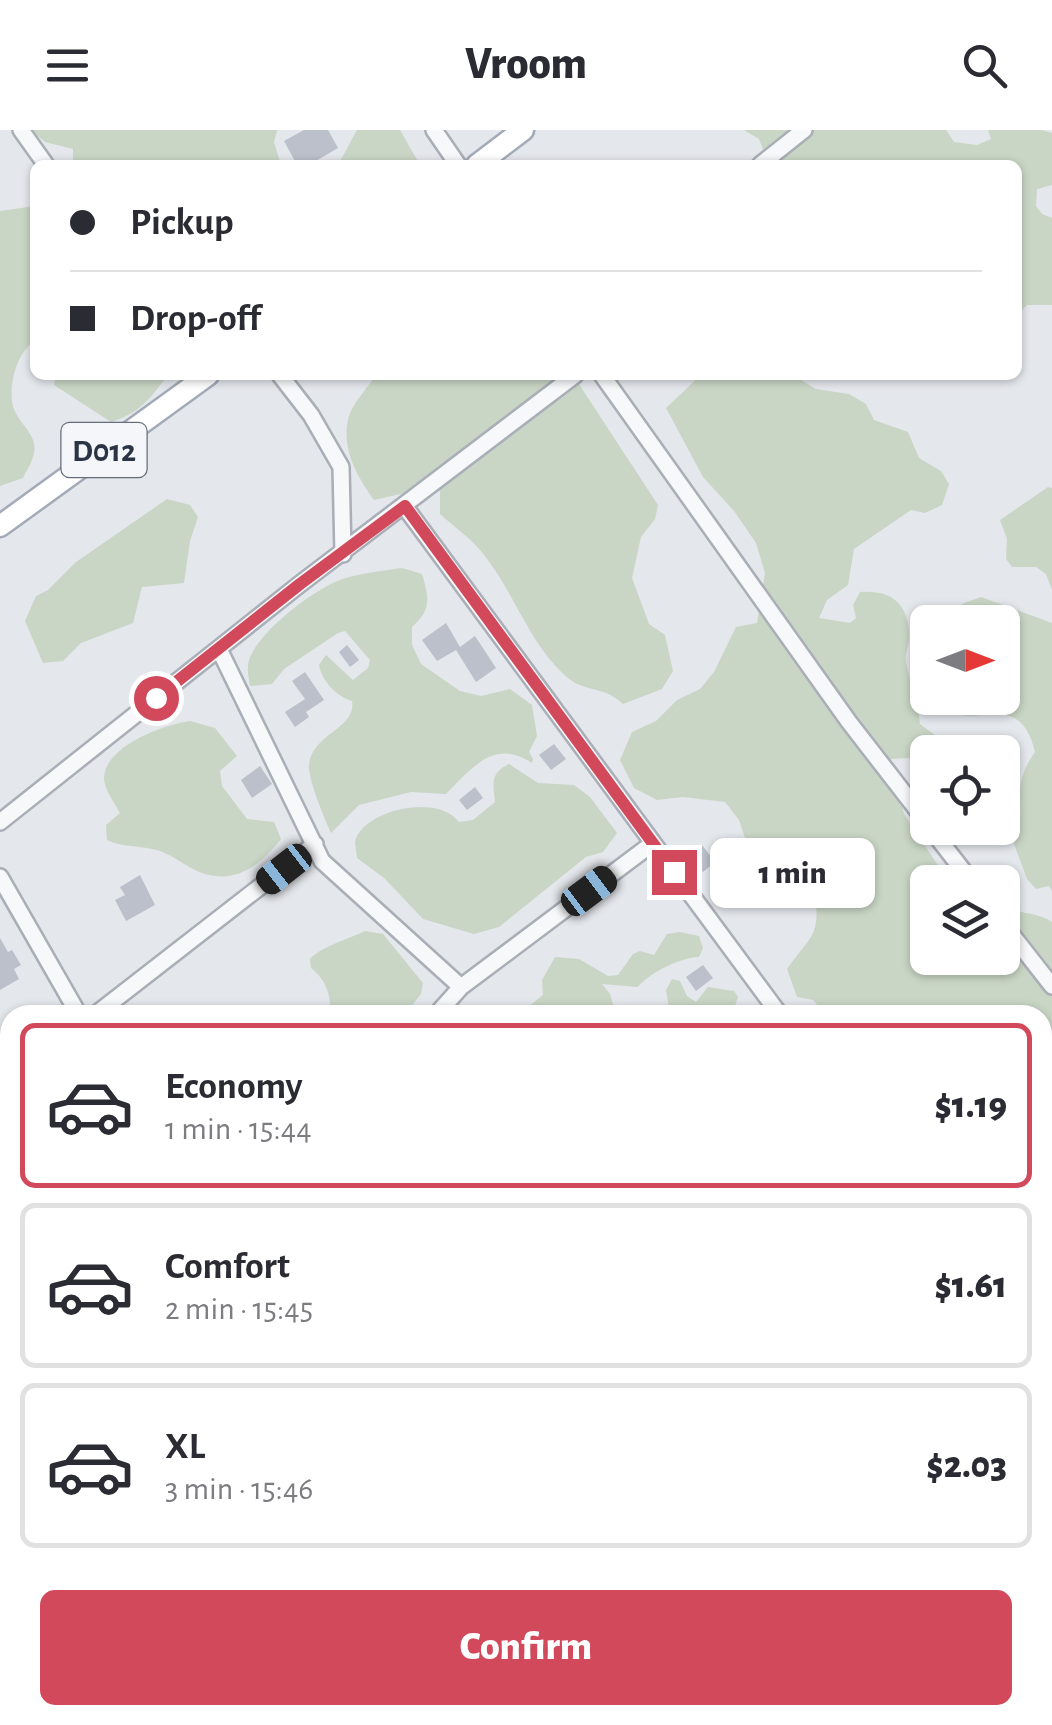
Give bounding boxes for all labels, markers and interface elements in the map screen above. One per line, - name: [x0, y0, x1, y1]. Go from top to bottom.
- icon: menu: [40, 38, 95, 93]
- icon: search: [957, 38, 1012, 93]
- text: Vroom: [465, 42, 587, 87]
- text: Pickup: [130, 204, 234, 242]
- text: Drop-off: [130, 300, 261, 338]
- road number: D012: [62, 423, 146, 477]
- north arrow: [910, 605, 1020, 715]
- map controls: [910, 605, 1020, 975]
- route start: [134, 676, 179, 721]
- button: locate: [910, 735, 1020, 845]
- callout: 1 min: [709, 837, 874, 907]
- car: [251, 839, 317, 899]
- route end: [652, 850, 697, 895]
- text: 1 min: [758, 857, 827, 889]
- car: [556, 861, 622, 921]
- button: layers: [910, 865, 1020, 975]
- icon: car: [45, 1061, 135, 1151]
- text: Economy: [165, 1068, 303, 1106]
- text: $1.19: [934, 1087, 1007, 1125]
- text: 1 min · 15:44: [165, 1113, 312, 1145]
- icon: car: [45, 1241, 135, 1331]
- text: Comfort: [165, 1248, 290, 1286]
- text: $1.61: [934, 1267, 1007, 1305]
- text: 2 min · 15:45: [165, 1293, 313, 1325]
- icon: car: [45, 1421, 135, 1511]
- text: XL: [165, 1428, 205, 1466]
- text: $2.03: [926, 1447, 1007, 1485]
- text: 3 min · 15:46: [165, 1473, 313, 1505]
- button: Confirm: [40, 1590, 1012, 1705]

